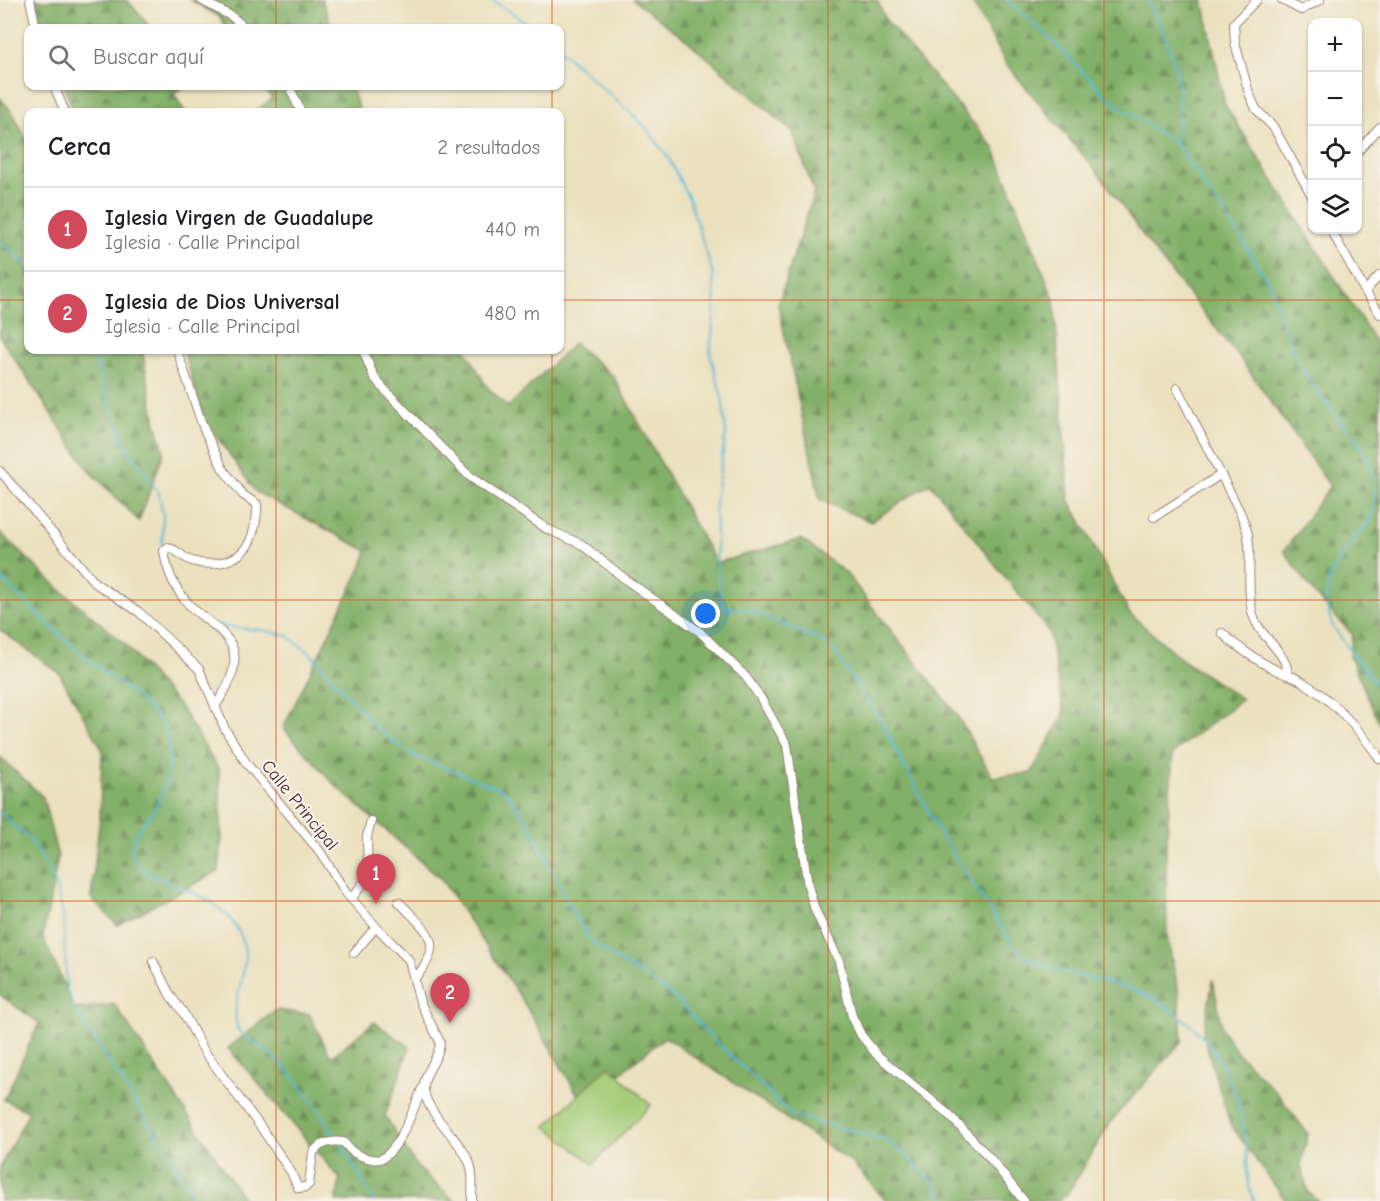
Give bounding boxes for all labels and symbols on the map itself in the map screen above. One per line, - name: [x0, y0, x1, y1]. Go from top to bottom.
- your location: [691, 599, 720, 628]
- street label: Calle Principal: [257, 756, 342, 855]
- pin: 1: [356, 854, 395, 904]
- pin: 2: [430, 974, 470, 1023]

